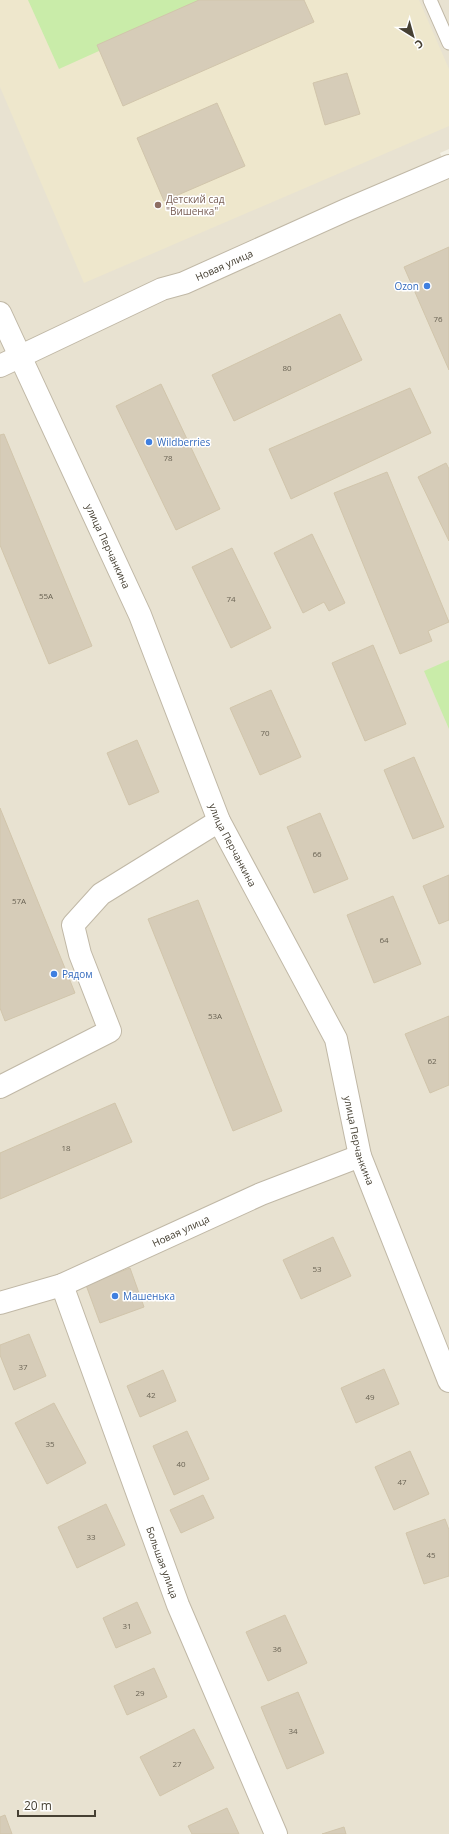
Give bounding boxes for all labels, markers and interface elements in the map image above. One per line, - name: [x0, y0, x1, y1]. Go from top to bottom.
- north arrow: [393, 16, 433, 56]
- text: С: [412, 36, 427, 52]
- place label: Детский сад "Вишенка": [166, 192, 225, 218]
- marker: Детский сад "Вишенка": [153, 200, 163, 210]
- street label: Новая улица: [193, 246, 255, 284]
- place label: Ozon: [394, 279, 419, 293]
- marker: Ozon: [422, 281, 432, 291]
- house number: 76: [433, 313, 443, 324]
- house number: 80: [282, 362, 292, 373]
- place label: Wildberries: [157, 435, 210, 449]
- marker: Wildberries: [144, 437, 154, 447]
- house number: 78: [163, 452, 173, 463]
- street label: улица Перчанкина: [82, 502, 134, 591]
- house number: 55А: [39, 590, 54, 601]
- house number: 74: [226, 593, 236, 604]
- house number: 70: [260, 727, 270, 738]
- street label: улица Перчанкина: [206, 801, 260, 889]
- house number: 66: [312, 848, 322, 859]
- house number: 57А: [12, 895, 27, 906]
- house number: 64: [379, 934, 389, 945]
- place label: Рядом: [62, 967, 93, 981]
- marker: Рядом: [49, 969, 59, 979]
- house number: 53А: [208, 1010, 223, 1021]
- house number: 62: [427, 1055, 437, 1066]
- street label: улица Перчанкина: [341, 1095, 378, 1187]
- house number: 18: [61, 1142, 71, 1153]
- street label: Новая улица: [150, 1212, 212, 1250]
- house number: 53: [312, 1263, 322, 1274]
- place label: Машенька: [123, 1289, 175, 1303]
- marker: Машенька: [110, 1291, 120, 1301]
- house number: 37: [18, 1361, 28, 1372]
- house number: 42: [146, 1389, 156, 1400]
- house number: 49: [365, 1391, 375, 1402]
- house number: 35: [45, 1438, 55, 1449]
- house number: 40: [176, 1458, 186, 1469]
- house number: 47: [397, 1476, 407, 1487]
- street label: Большая улица: [143, 1525, 182, 1600]
- house number: 33: [86, 1531, 96, 1542]
- house number: 45: [426, 1549, 436, 1560]
- house number: 31: [122, 1620, 132, 1631]
- house number: 36: [272, 1643, 282, 1654]
- house number: 29: [135, 1687, 145, 1698]
- house number: 34: [288, 1725, 298, 1736]
- house number: 27: [172, 1758, 182, 1769]
- scale bar: [18, 1792, 95, 1818]
- text: 20 m: [24, 1797, 52, 1814]

